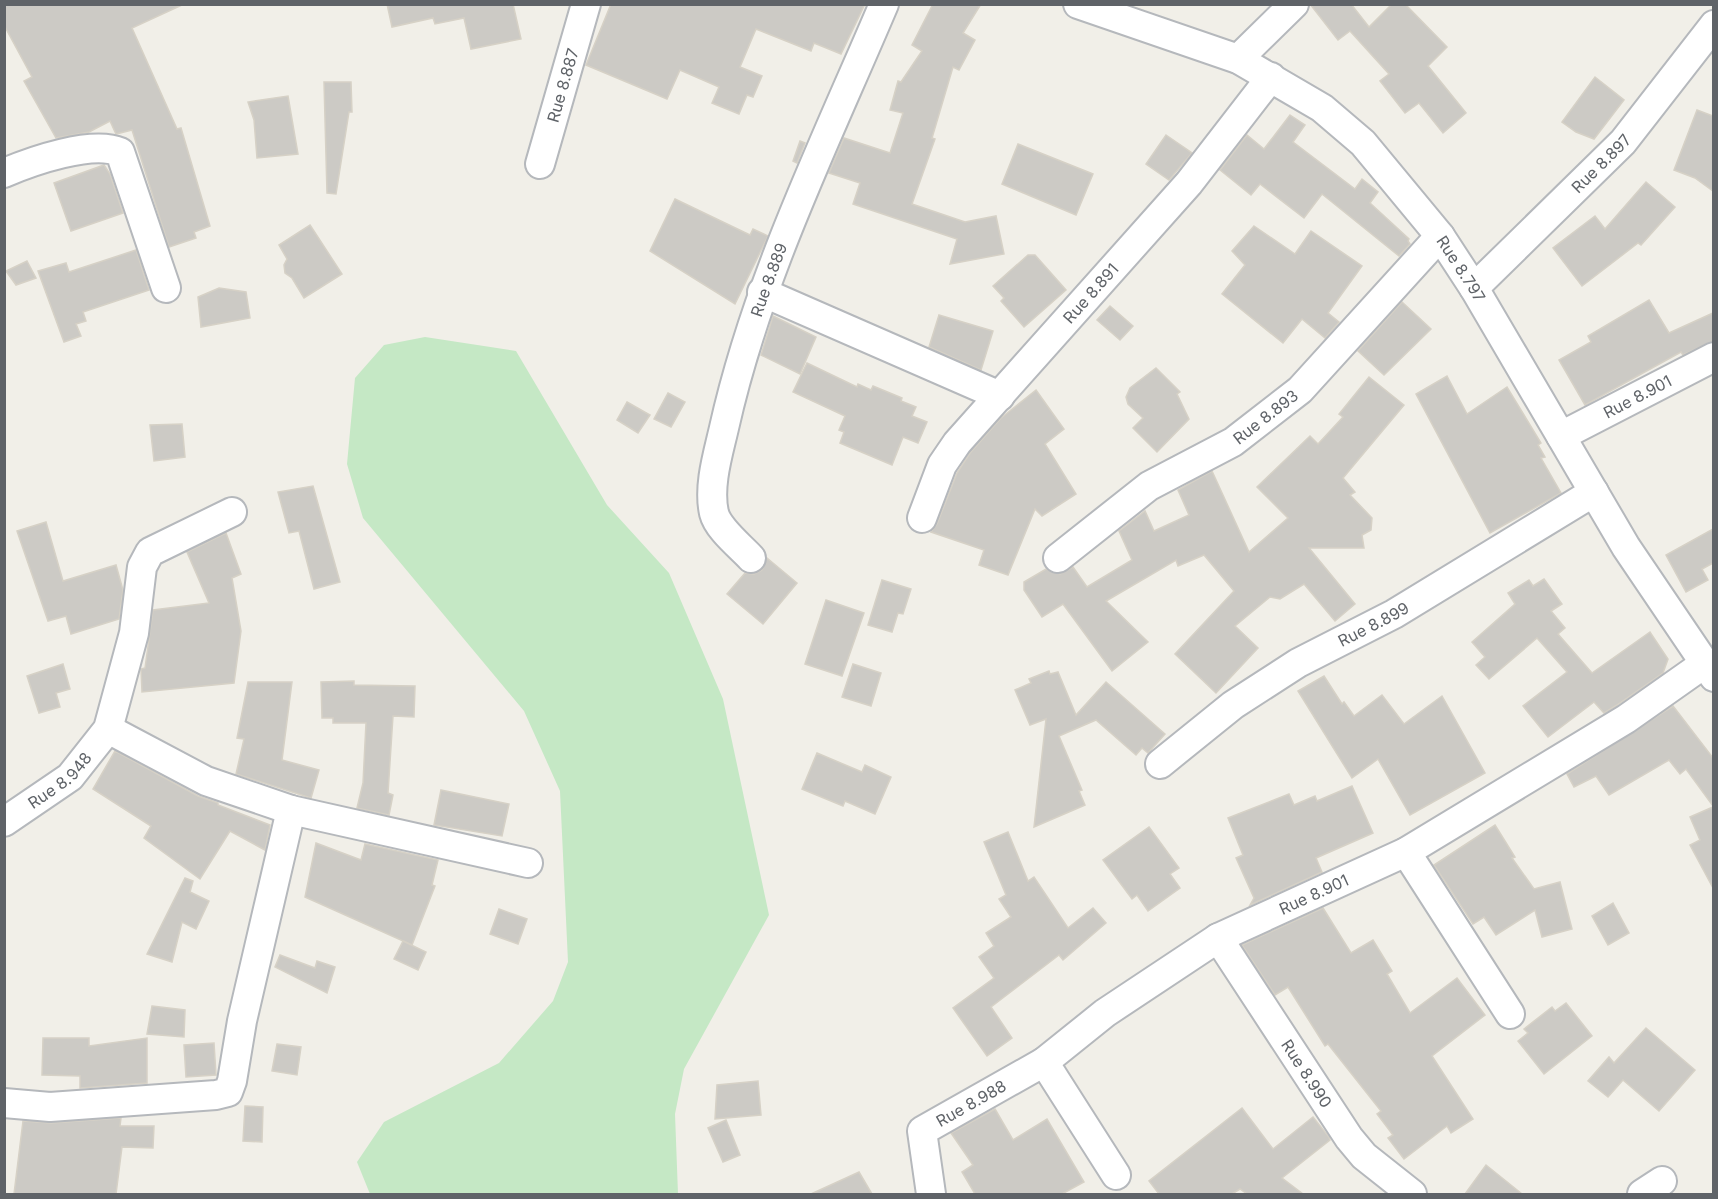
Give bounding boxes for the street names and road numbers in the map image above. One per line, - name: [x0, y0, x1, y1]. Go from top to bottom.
- street label: Rue 8.887: [543, 46, 583, 125]
- street label: Rue 8.897: [1567, 130, 1635, 197]
- street label: Rue 8.797: [1432, 232, 1490, 305]
- street label: Rue 8.889: [746, 240, 791, 319]
- street label: Rue 8.891: [1059, 259, 1123, 327]
- street label: Rue 8.901: [1600, 371, 1675, 422]
- street label: Rue 8.893: [1229, 385, 1302, 448]
- street label: Rue 8.899: [1335, 597, 1412, 651]
- street label: Rue 8.948: [24, 748, 96, 813]
- street label: Rue 8.901: [1276, 870, 1351, 919]
- street label: Rue 8.990: [1277, 1036, 1336, 1111]
- street label: Rue 8.988: [932, 1076, 1010, 1131]

